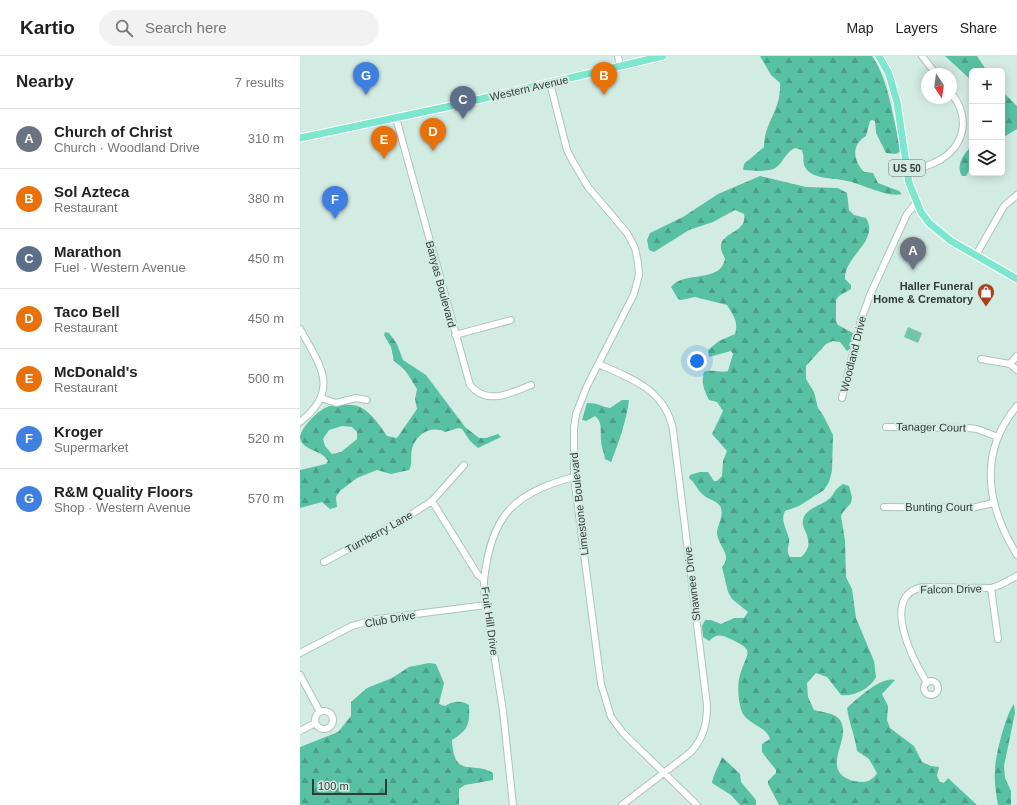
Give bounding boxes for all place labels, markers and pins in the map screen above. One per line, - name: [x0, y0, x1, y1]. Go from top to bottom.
- pin: G: [353, 62, 379, 95]
- pin: B: [591, 62, 617, 95]
- pin: C: [450, 86, 476, 119]
- pin: D: [420, 118, 446, 151]
- pin: E: [371, 126, 397, 159]
- pin: F: [322, 186, 348, 219]
- pin: A: [900, 237, 926, 270]
- place label: Haller Funeral Home & Crematory: [873, 280, 974, 305]
- shop icon: Haller Funeral Home & Crematory: [976, 282, 996, 307]

